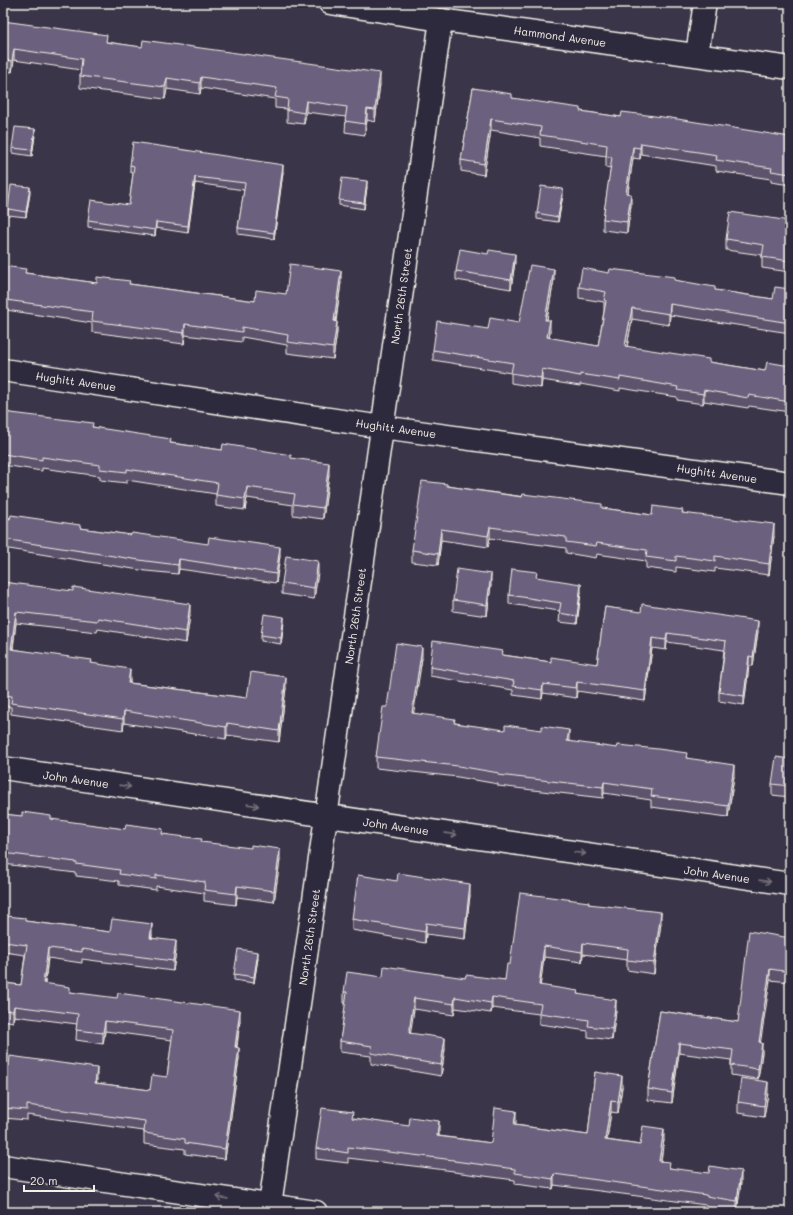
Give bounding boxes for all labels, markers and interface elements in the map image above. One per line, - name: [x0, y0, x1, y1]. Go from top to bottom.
- street label: Hammond Avenue: [513, 22, 607, 50]
- street label: North 26th Street: [387, 247, 415, 345]
- street label: Hughitt Avenue: [35, 368, 117, 394]
- street label: Hughitt Avenue: [355, 415, 437, 441]
- street label: Hughitt Avenue: [676, 460, 758, 486]
- street label: North 26th Street: [341, 567, 369, 665]
- street label: John Avenue: [42, 767, 110, 791]
- one-way arrow: [118, 782, 131, 790]
- one-way arrow: [246, 801, 259, 809]
- street label: John Avenue: [362, 814, 430, 838]
- one-way arrow: [444, 830, 457, 838]
- one-way arrow: [573, 849, 586, 857]
- street label: John Avenue: [683, 862, 751, 886]
- one-way arrow: [759, 877, 772, 885]
- street label: North 26th Street: [295, 888, 323, 986]
- scale bar: [24, 1167, 94, 1193]
- text: 20 m: [30, 1172, 58, 1188]
- one-way arrow: [215, 1194, 228, 1202]

